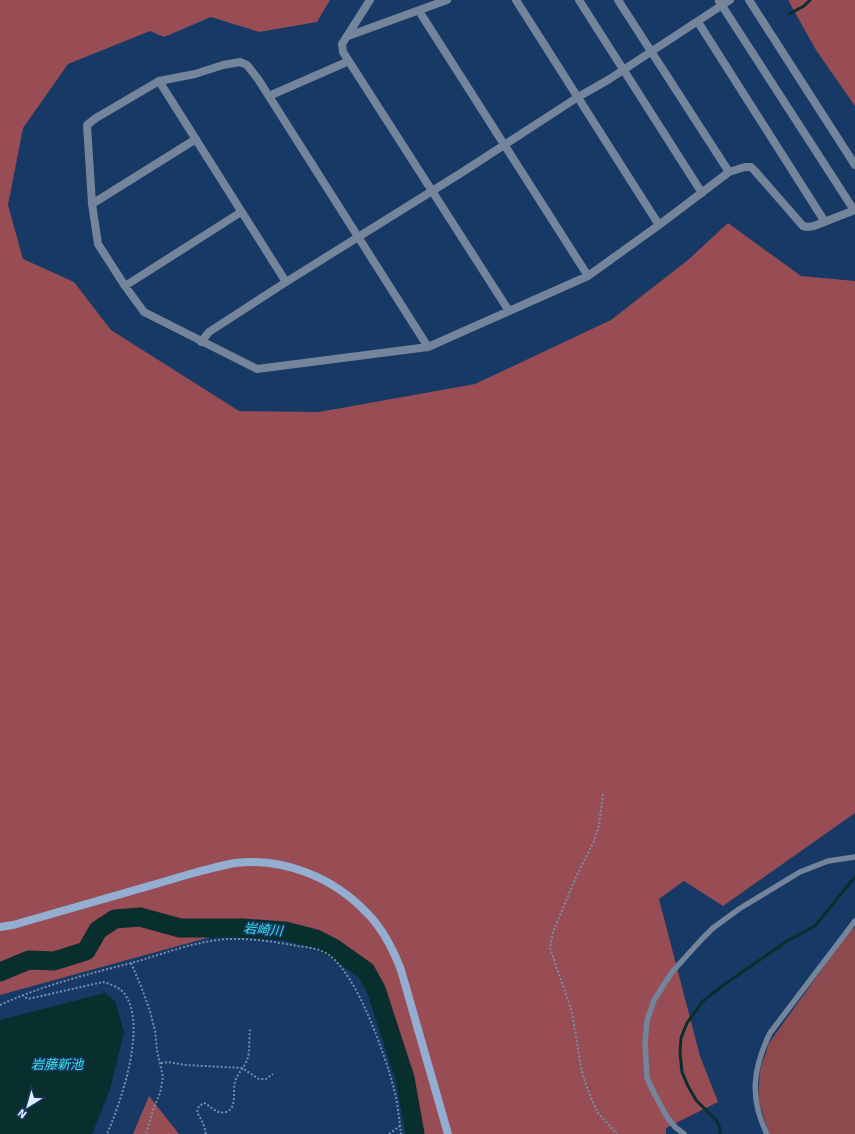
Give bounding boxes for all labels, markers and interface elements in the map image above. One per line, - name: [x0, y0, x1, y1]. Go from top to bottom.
- water label: 岩崎川: [243, 920, 285, 940]
- water label: 岩藤新池: [31, 1057, 85, 1073]
- north arrow: [8, 1086, 48, 1126]
- text: N: [15, 1106, 29, 1121]

